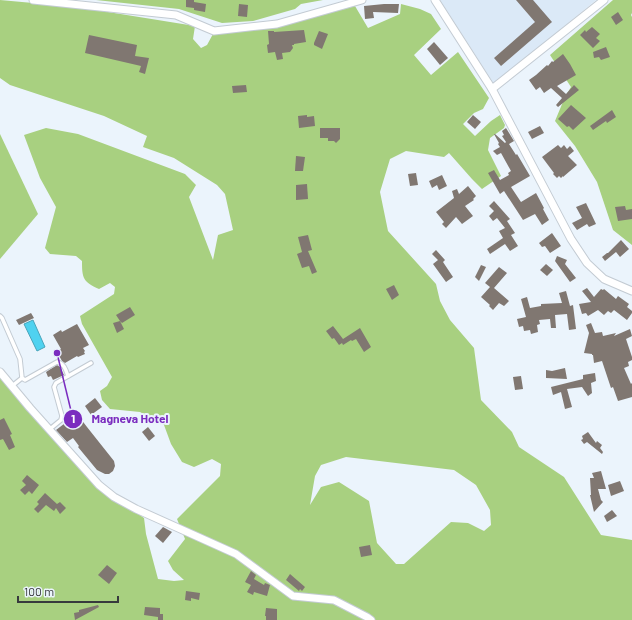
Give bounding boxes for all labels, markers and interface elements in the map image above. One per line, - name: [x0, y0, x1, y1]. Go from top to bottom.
- callout: Magneva Hotel: [63, 407, 176, 431]
- text: 1: [71, 411, 75, 425]
- text: Magneva Hotel: [92, 411, 169, 425]
- scale bar: [18, 578, 118, 604]
- text: 100 m: [24, 584, 54, 598]

